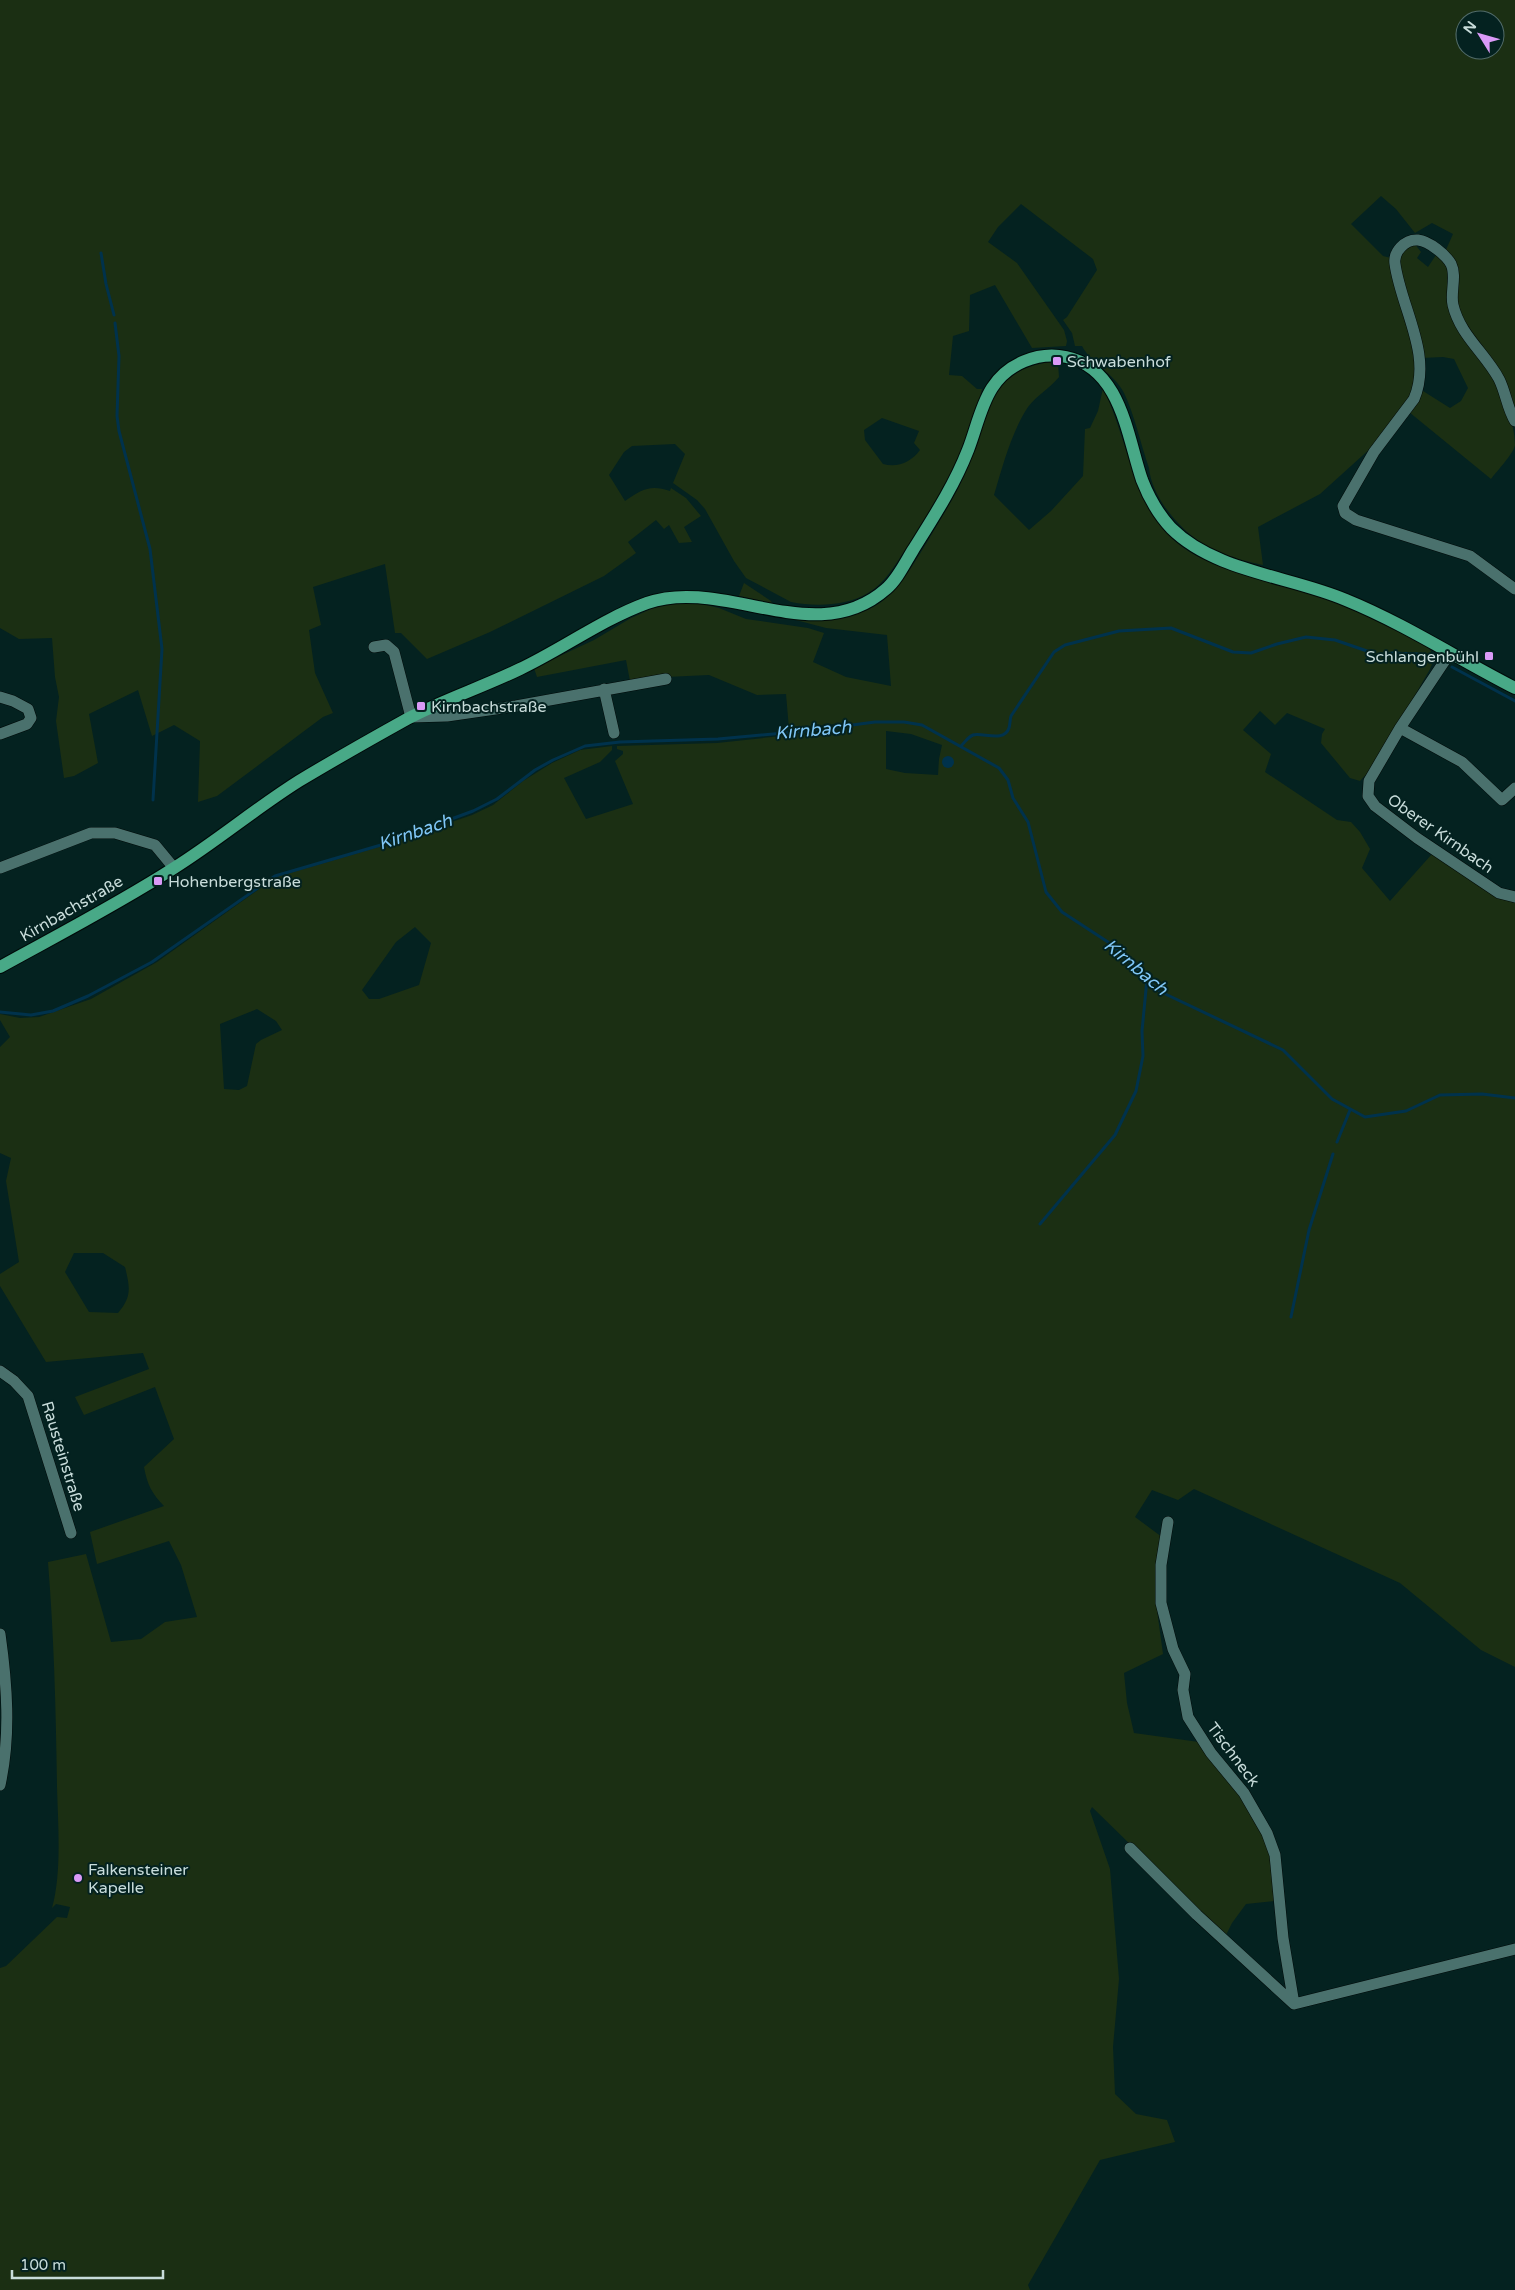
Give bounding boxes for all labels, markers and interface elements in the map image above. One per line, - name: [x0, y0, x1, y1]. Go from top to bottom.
- north arrow: [1455, 10, 1505, 60]
- text: N: [1460, 18, 1480, 37]
- place label: Schwabenhof: [1067, 352, 1172, 372]
- marker: Schwabenhof: [1051, 355, 1063, 367]
- place label: Schlangenbühl: [1366, 647, 1479, 667]
- marker: Schlangenbühl: [1483, 650, 1495, 662]
- place label: Kirnbachstraße: [431, 697, 547, 717]
- marker: Kirnbachstraße: [415, 700, 427, 712]
- water label: Kirnbach: [774, 716, 853, 744]
- street label: Oberer Kirnbach: [1383, 790, 1497, 878]
- water label: Kirnbach: [375, 809, 456, 855]
- street label: Kirnbachstraße: [16, 871, 127, 946]
- place label: Hohenbergstraße: [168, 872, 301, 892]
- marker: Hohenbergstraße: [152, 875, 164, 887]
- water label: Kirnbach: [1100, 934, 1173, 1001]
- street label: Rausteinstraße: [37, 1399, 89, 1514]
- street label: Tischneck: [1202, 1718, 1264, 1791]
- place label: Falkensteiner Kapelle: [88, 1860, 189, 1898]
- marker: Falkensteiner Kapelle: [72, 1872, 84, 1884]
- scale bar: [12, 2248, 164, 2280]
- text: 100 m: [20, 2256, 66, 2274]

